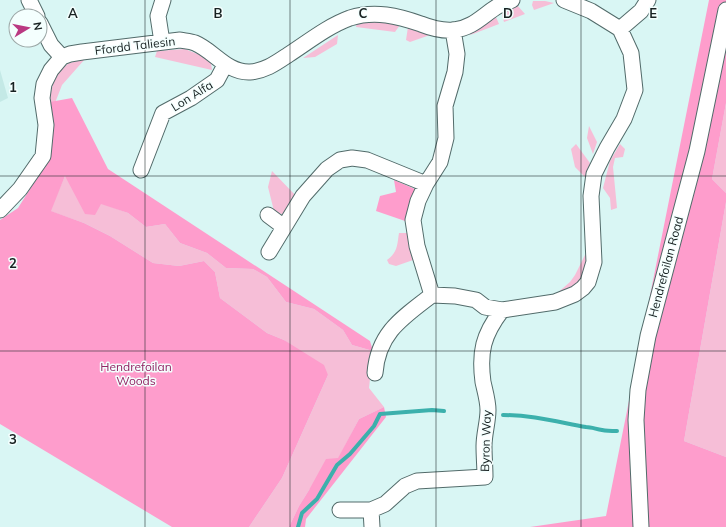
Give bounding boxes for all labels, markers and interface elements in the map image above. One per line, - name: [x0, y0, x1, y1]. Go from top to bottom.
- text: A: [68, 5, 78, 21]
- text: B: [214, 5, 223, 21]
- text: C: [359, 5, 368, 21]
- text: D: [503, 5, 513, 21]
- text: E: [649, 5, 657, 21]
- north arrow: [8, 8, 48, 48]
- text: N: [30, 21, 45, 32]
- street label: Ffordd Taliesin: [94, 33, 176, 58]
- street label: Lon Alfa: [168, 77, 215, 114]
- text: 1: [9, 79, 17, 95]
- street label: Hendrefoilan Road: [645, 215, 686, 319]
- text: 2: [9, 255, 17, 271]
- park label: Hendrefoilan Woods: [100, 359, 172, 388]
- street label: Byron Way: [477, 409, 494, 472]
- text: 3: [9, 431, 17, 447]

